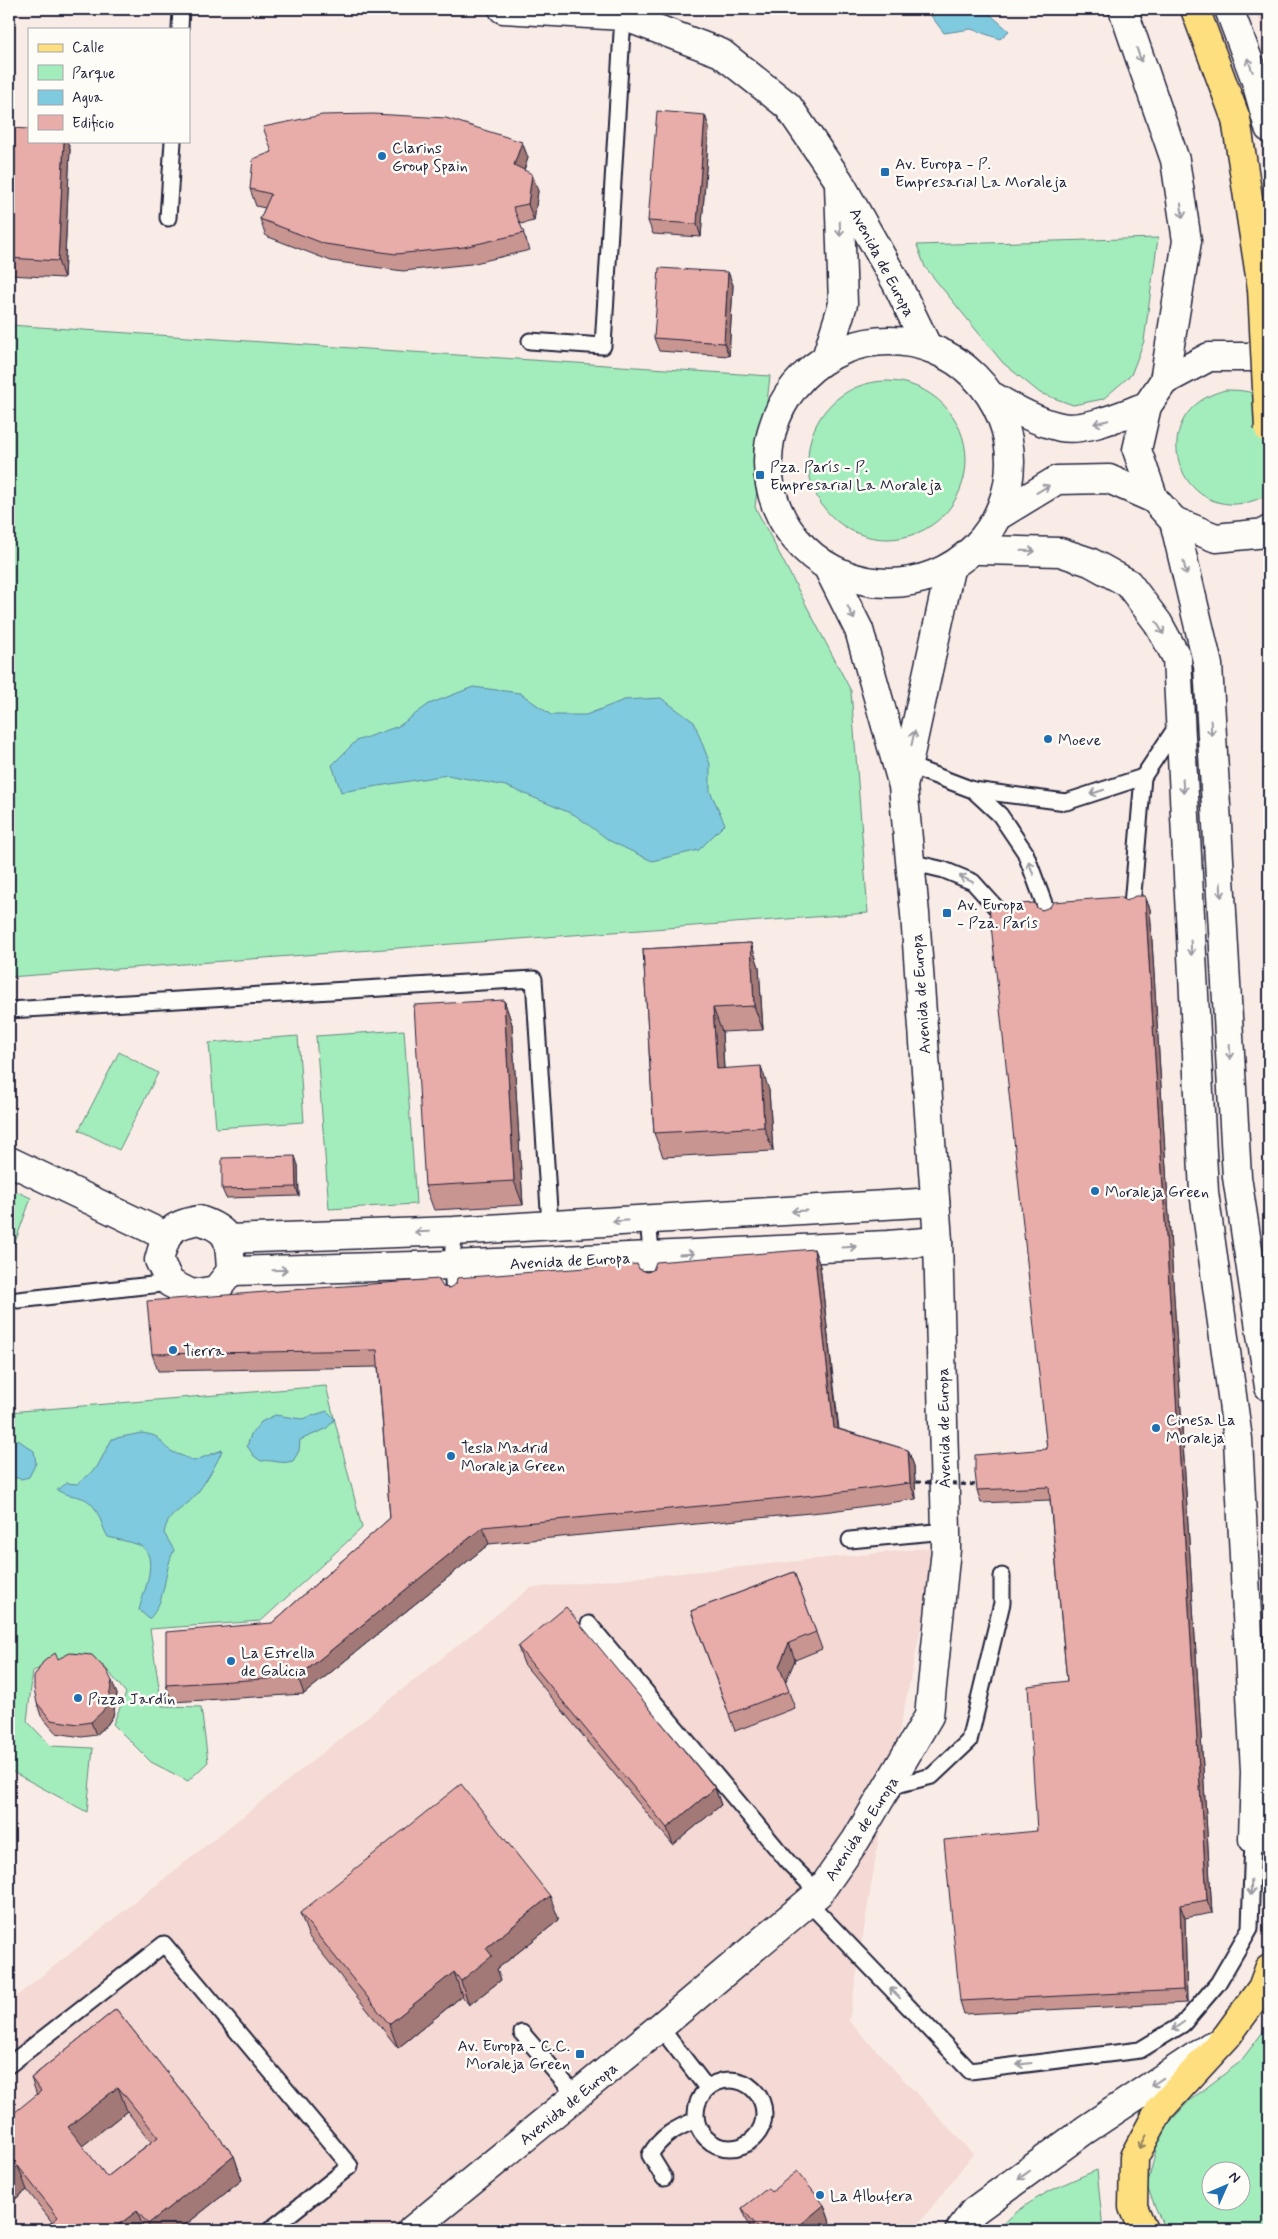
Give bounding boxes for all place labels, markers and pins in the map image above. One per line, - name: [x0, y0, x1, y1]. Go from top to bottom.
- place label: Clarins Group Spain: [392, 138, 468, 177]
- marker: Clarins Group Spain: [376, 150, 388, 162]
- place label: Av. Europa - P. Empresarial La Moraleja: [895, 154, 1067, 193]
- marker: Av. Europa - P. Empresarial La Moraleja: [879, 166, 891, 178]
- place label: Pza. París - P. Empresarial La Moraleja: [770, 457, 942, 496]
- marker: Pza. París - P. Empresarial La Moraleja: [754, 469, 766, 481]
- place label: Moeve: [1058, 730, 1102, 751]
- marker: Moeve: [1042, 733, 1054, 745]
- place label: Av. Europa - Pza. París: [957, 895, 1038, 934]
- marker: Av. Europa - Pza. París: [941, 907, 953, 919]
- place label: Moraleja Green: [1105, 1182, 1209, 1203]
- marker: Moraleja Green: [1089, 1185, 1101, 1197]
- place label: Tierra: [183, 1341, 225, 1362]
- marker: Tierra: [167, 1344, 179, 1356]
- place label: Cinesa La Moraleja: [1166, 1410, 1236, 1449]
- marker: Cinesa La Moraleja: [1150, 1422, 1162, 1434]
- place label: Tesla Madrid Moraleja Green: [461, 1438, 565, 1477]
- marker: Tesla Madrid Moraleja Green: [445, 1450, 457, 1462]
- place label: La Estrella de Galicia: [241, 1643, 315, 1682]
- marker: La Estrella de Galicia: [225, 1655, 237, 1667]
- place label: Pizza Jardín: [88, 1689, 175, 1710]
- marker: Pizza Jardín: [72, 1692, 84, 1704]
- place label: Av. Europa - C.C. Moraleja Green: [458, 2036, 570, 2075]
- marker: Av. Europa - C.C. Moraleja Green: [574, 2048, 586, 2060]
- place label: La Albufera: [830, 2186, 913, 2207]
- marker: La Albufera: [814, 2189, 826, 2201]

